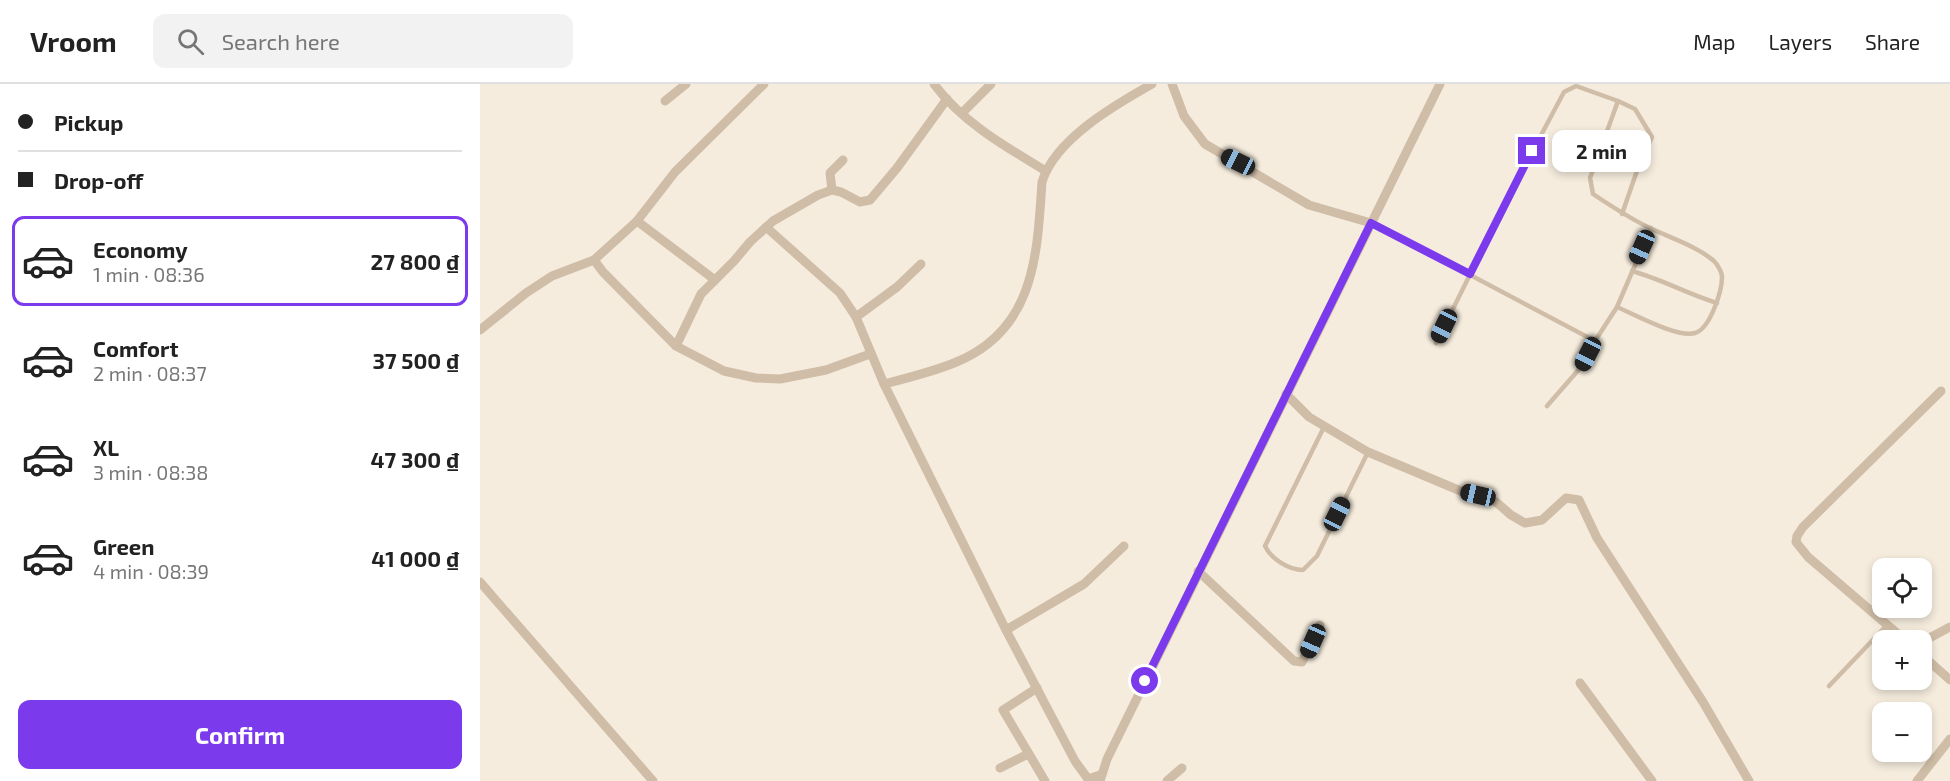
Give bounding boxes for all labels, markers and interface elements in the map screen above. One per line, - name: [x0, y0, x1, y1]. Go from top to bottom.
- search box: [153, 14, 573, 68]
- text: Vroom: [30, 24, 117, 58]
- icon: search: [174, 25, 207, 58]
- text: Search here: [222, 28, 340, 54]
- text: Map: [1693, 29, 1735, 54]
- text: Layers: [1768, 29, 1832, 54]
- text: Share: [1865, 29, 1920, 54]
- text: Pickup: [54, 109, 123, 135]
- callout: 2 min: [1553, 130, 1652, 172]
- route end: [1518, 137, 1545, 164]
- text: 2 min: [1576, 139, 1627, 163]
- car: [1218, 146, 1258, 178]
- text: Drop-off: [54, 167, 143, 193]
- car: [1626, 227, 1658, 267]
- icon: car: [21, 234, 75, 288]
- text: Economy: [93, 236, 188, 262]
- text: 27 800 ₫: [371, 248, 459, 274]
- text: 1 min · 08:36: [93, 262, 205, 286]
- car: [1428, 306, 1460, 346]
- icon: car: [21, 333, 75, 387]
- car: [1572, 334, 1604, 374]
- text: Comfort: [93, 335, 178, 361]
- text: 37 500 ₫: [372, 347, 459, 373]
- text: 2 min · 08:37: [93, 361, 207, 385]
- icon: car: [21, 432, 75, 486]
- text: XL: [93, 434, 119, 460]
- text: 47 300 ₫: [371, 446, 459, 472]
- text: 3 min · 08:38: [93, 460, 209, 484]
- car: [1458, 482, 1498, 508]
- car: [1321, 494, 1353, 534]
- icon: car: [21, 531, 75, 585]
- text: Green: [93, 533, 155, 559]
- text: 41 000 ₫: [371, 545, 459, 571]
- map controls: [1872, 558, 1932, 762]
- button: locate: [1872, 558, 1932, 618]
- text: 4 min · 08:39: [93, 559, 209, 583]
- car: [1297, 621, 1329, 661]
- button: +: [1872, 630, 1932, 690]
- route start: [1131, 667, 1158, 694]
- button: Confirm: [18, 700, 462, 769]
- button: −: [1872, 702, 1932, 762]

